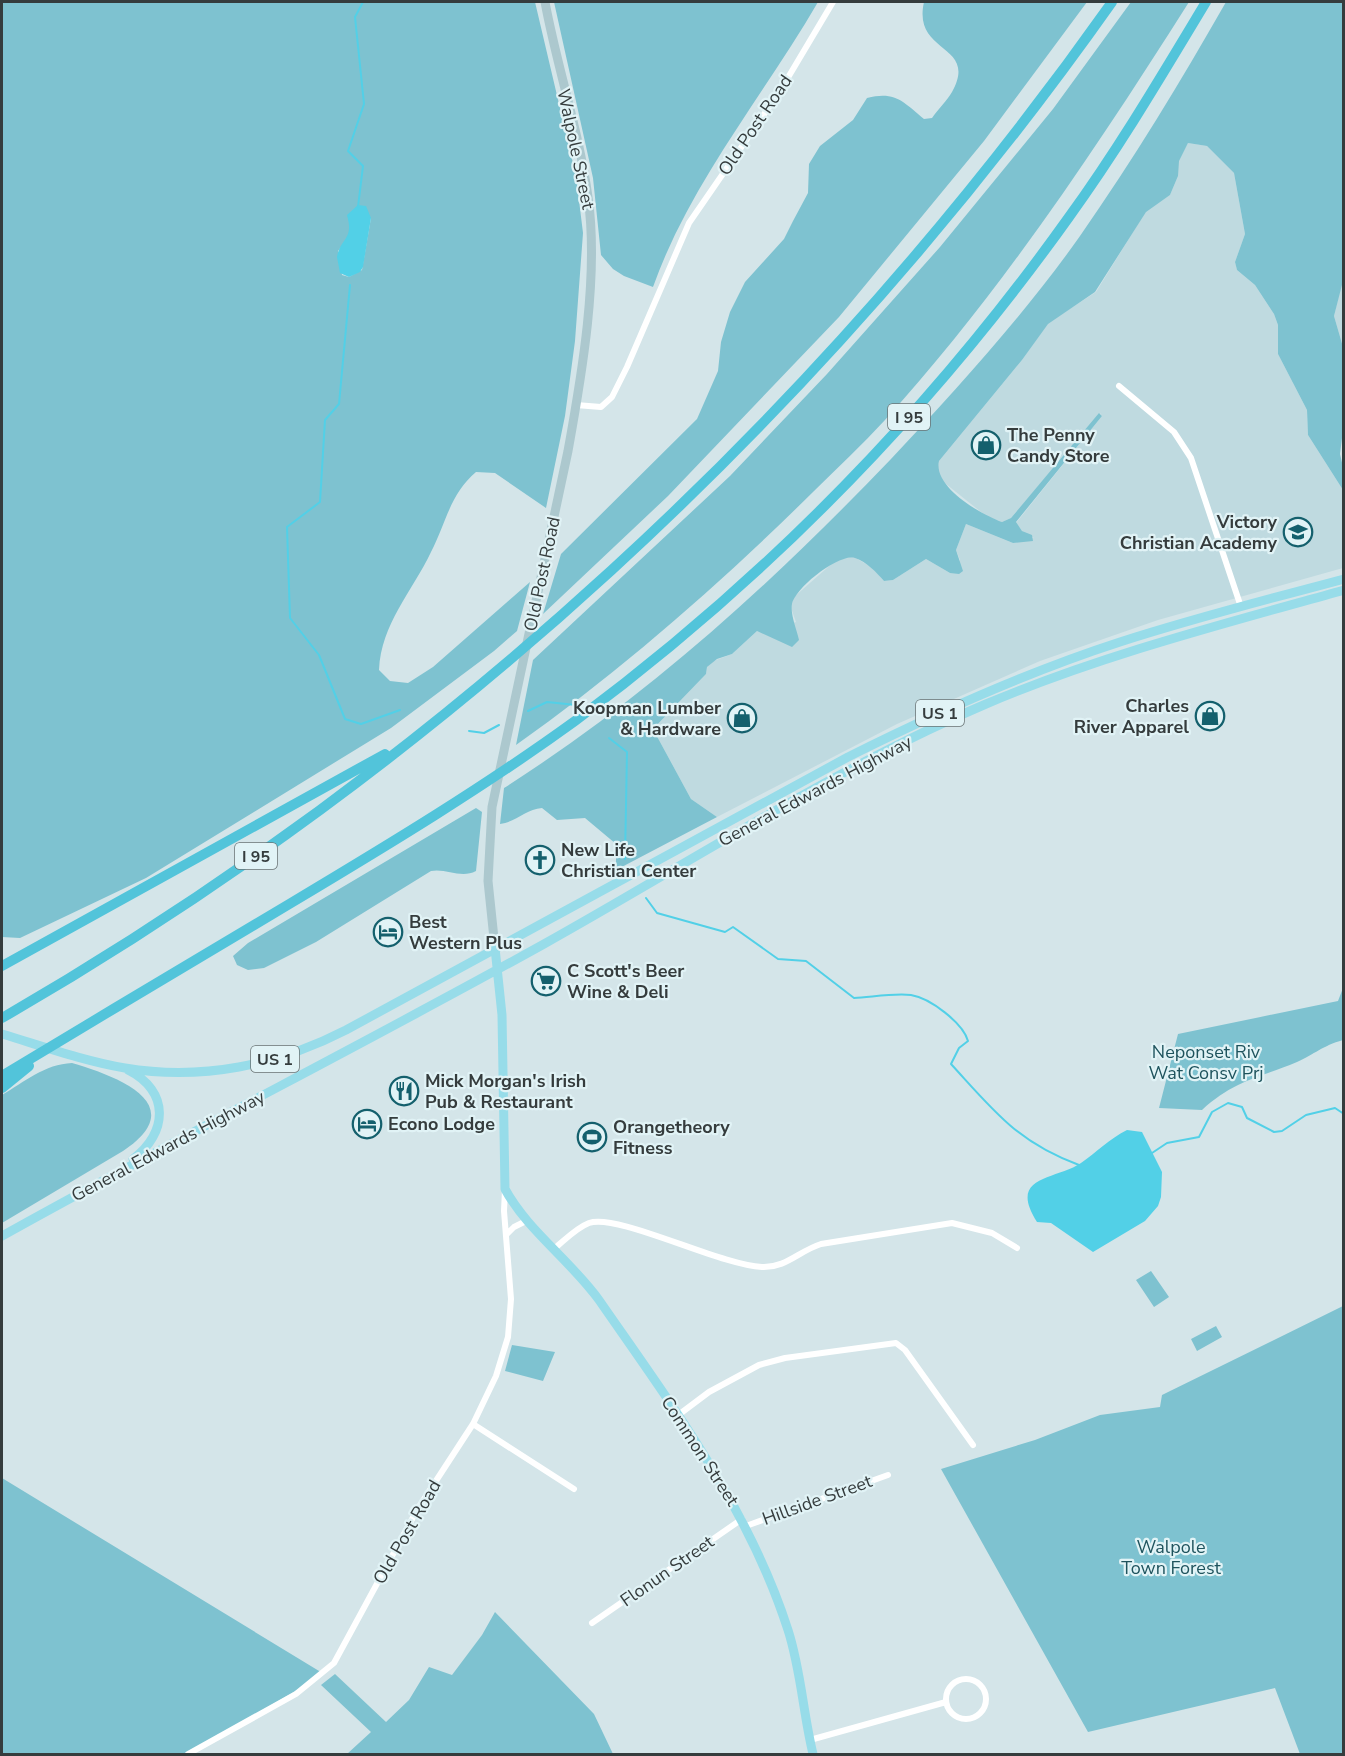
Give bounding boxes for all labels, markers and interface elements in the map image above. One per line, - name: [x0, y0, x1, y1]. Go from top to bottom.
- street label: Old Post Road: [712, 70, 798, 180]
- street label: Walpole Street: [552, 86, 601, 212]
- road number: I 95: [888, 404, 930, 430]
- place label: The Penny Candy Store: [1007, 423, 1110, 468]
- shop icon: The Penny Candy Store: [970, 429, 1002, 461]
- place label: Victory Christian Academy: [1120, 510, 1278, 555]
- street label: Old Post Road: [518, 515, 566, 633]
- school or university icon: Victory Christian Academy: [1282, 516, 1314, 548]
- place label: Charles River Apparel: [1074, 694, 1189, 739]
- place label: Koopman Lumber & Hardware: [573, 696, 721, 741]
- road number: US 1: [916, 700, 964, 726]
- shop icon: Charles River Apparel: [1194, 700, 1226, 732]
- shop icon: Koopman Lumber & Hardware: [726, 702, 758, 734]
- street label: General Edwards Highway: [714, 729, 917, 852]
- place label: New Life Christian Center: [561, 838, 696, 883]
- road number: I 95: [235, 843, 277, 869]
- church icon: New Life Christian Center: [524, 844, 556, 876]
- place label: Best Western Plus: [409, 910, 522, 955]
- hotel icon: Best Western Plus: [372, 916, 404, 948]
- place label: C Scott's Beer Wine & Deli: [567, 959, 684, 1004]
- supermarket icon: C Scott's Beer Wine & Deli: [530, 965, 562, 997]
- park label: Neponset Riv Wat Consv Prj: [1148, 1040, 1264, 1085]
- road number: US 1: [251, 1046, 299, 1072]
- place label: Mick Morgan's Irish Pub & Restaurant: [425, 1069, 586, 1114]
- restaurant icon: Mick Morgan's Irish Pub & Restaurant: [388, 1075, 420, 1107]
- street label: General Edwards Highway: [67, 1084, 270, 1207]
- hotel icon: Econo Lodge: [351, 1108, 383, 1140]
- place label: Econo Lodge: [388, 1112, 495, 1136]
- place label: Orangetheory Fitness: [613, 1115, 730, 1160]
- sports icon: Orangetheory Fitness: [576, 1121, 608, 1153]
- street label: Common Street: [656, 1392, 745, 1511]
- street label: Hillside Street: [759, 1469, 876, 1531]
- street label: Old Post Road: [367, 1476, 447, 1588]
- street label: Flonun Street: [615, 1529, 719, 1612]
- park label: Walpole Town Forest: [1121, 1535, 1222, 1580]

